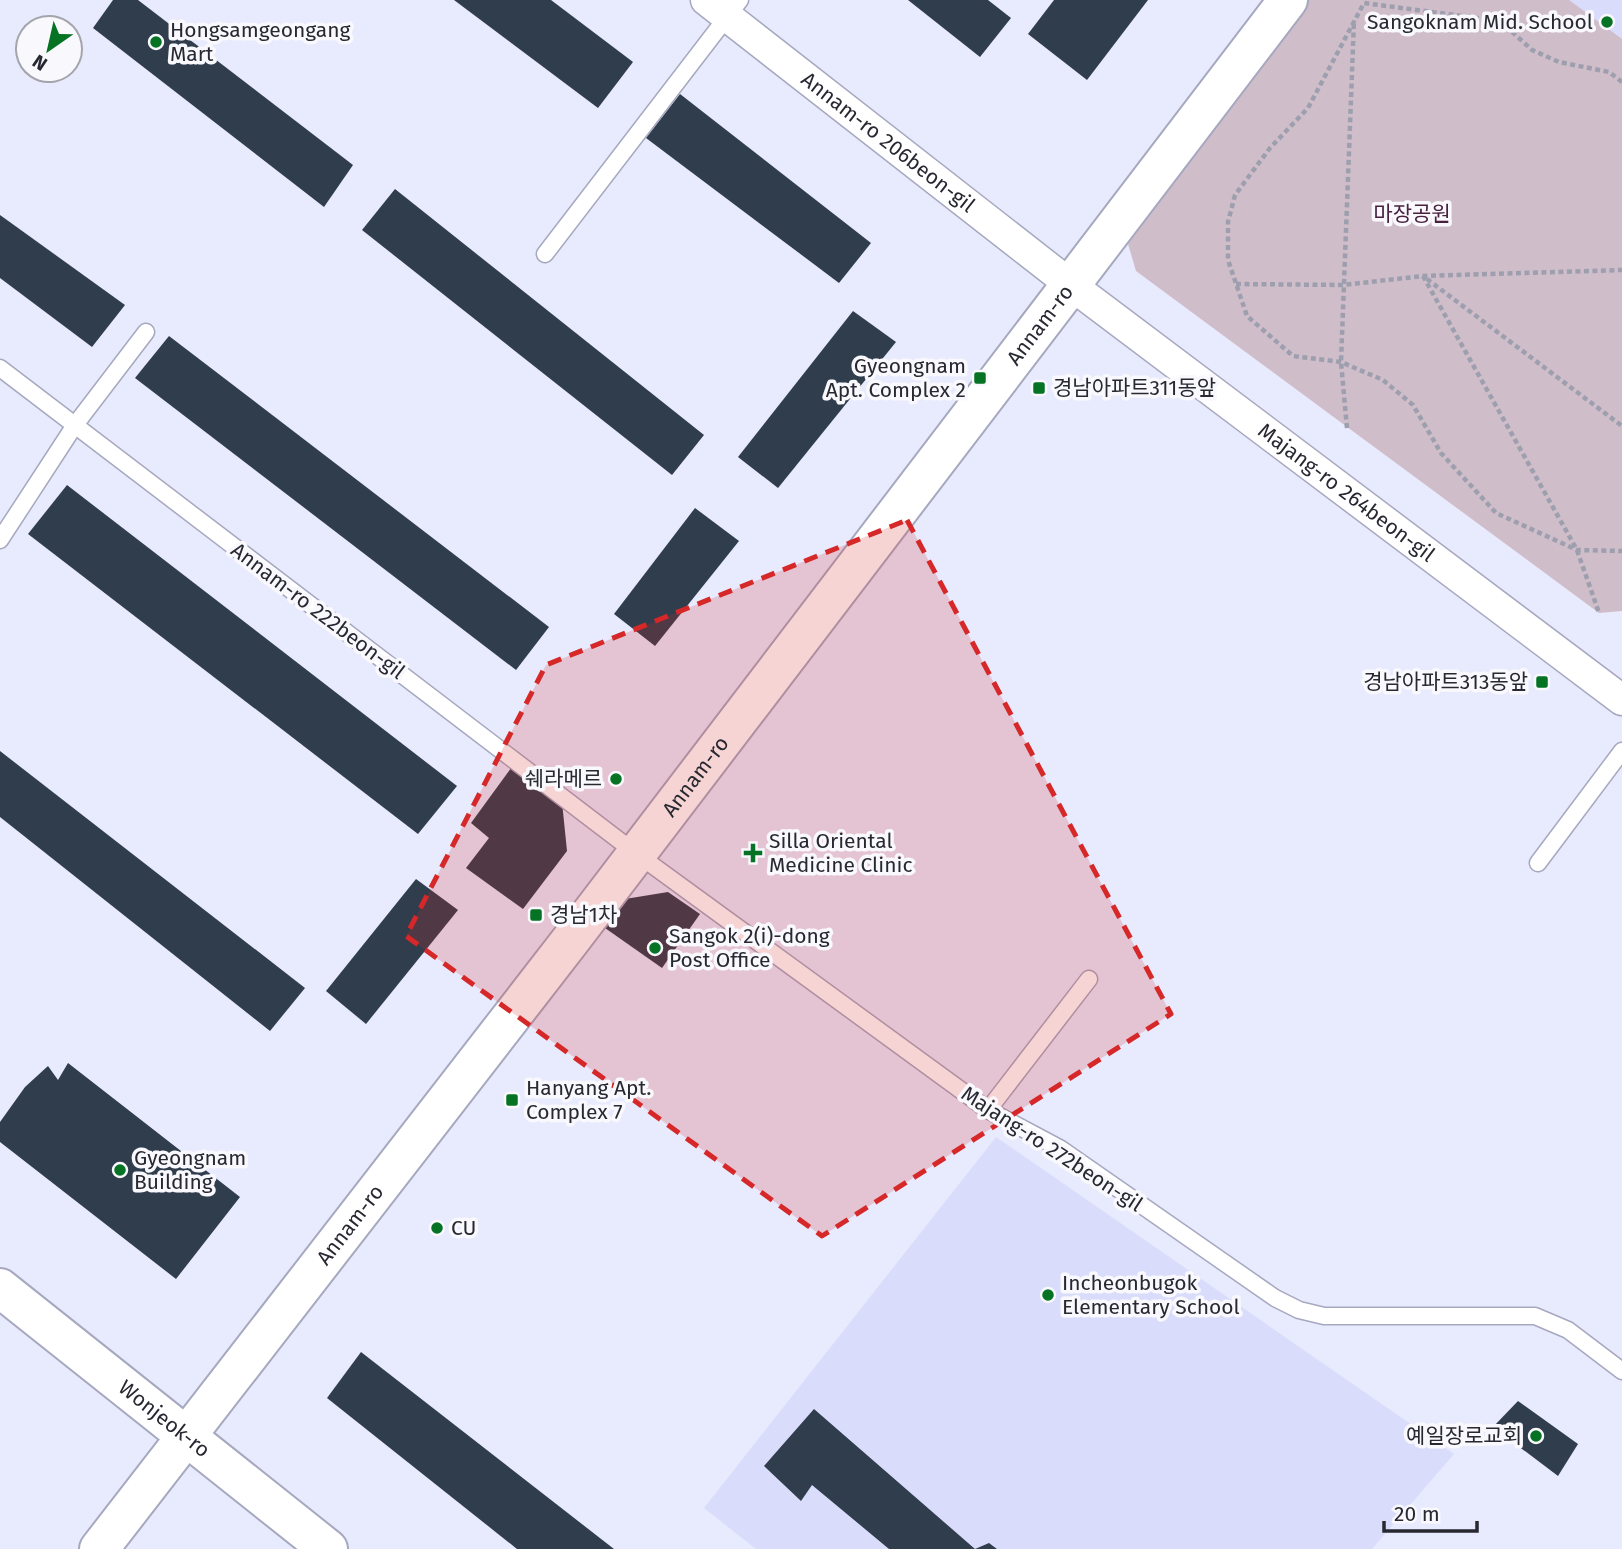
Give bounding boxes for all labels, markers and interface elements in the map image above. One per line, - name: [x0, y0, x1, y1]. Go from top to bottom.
- place label: Sangoknam Mid. School: [1367, 9, 1593, 35]
- north arrow: [14, 14, 84, 84]
- marker: Sangoknam Mid. School: [1599, 14, 1615, 30]
- place label: Hongsamgeongang Mart: [170, 17, 350, 67]
- marker: Hongsamgeongang Mart: [148, 34, 164, 50]
- text: N: [28, 50, 51, 76]
- street label: Annam-ro 206beon-gil: [796, 66, 980, 218]
- park label: 마장공원: [1373, 201, 1451, 227]
- street label: Annam-ro: [1001, 280, 1079, 370]
- place label: Gyeongnam Apt. Complex 2: [826, 353, 966, 403]
- marker: Gyeongnam Apt. Complex 2: [972, 370, 988, 386]
- place label: 경남아파트311동앞: [1053, 375, 1216, 401]
- marker: 경남아파트311동앞: [1031, 380, 1047, 396]
- street label: Majang-ro 264beon-gil: [1253, 418, 1440, 567]
- street label: Annam-ro 222beon-gil: [226, 537, 410, 685]
- place label: 경남아파트313동앞: [1363, 669, 1528, 695]
- marker: 경남아파트313동앞: [1534, 674, 1550, 690]
- street label: Annam-ro: [657, 731, 734, 822]
- place label: 쉐라메르: [525, 766, 602, 792]
- marker: 쉐라메르: [608, 771, 624, 787]
- place label: Silla Oriental Medicine Clinic: [769, 828, 912, 878]
- marker: Silla Oriental Medicine Clinic: [743, 843, 763, 863]
- place label: 경남1차: [550, 902, 617, 928]
- marker: 경남1차: [528, 907, 544, 923]
- place label: Sangok 2(i)-dong Post Office: [669, 923, 830, 973]
- marker: Sangok 2(i)-dong Post Office: [647, 940, 663, 956]
- place label: Hanyang Apt. Complex 7: [526, 1075, 651, 1125]
- street label: Majang-ro 272beon-gil: [956, 1081, 1148, 1217]
- marker: Hanyang Apt. Complex 7: [504, 1092, 520, 1108]
- place label: Gyeongnam Building: [134, 1145, 246, 1195]
- marker: Gyeongnam Building: [112, 1162, 128, 1178]
- street label: Annam-ro: [311, 1180, 389, 1270]
- place label: CU: [451, 1215, 476, 1241]
- marker: CU: [429, 1220, 445, 1236]
- place label: Incheonbugok Elementary School: [1062, 1270, 1240, 1320]
- marker: Incheonbugok Elementary School: [1040, 1287, 1056, 1303]
- street label: Wonjeok-ro: [113, 1374, 215, 1463]
- place label: 예일장로교회: [1406, 1423, 1522, 1449]
- marker: 예일장로교회: [1528, 1428, 1544, 1444]
- scale bar: [1384, 1490, 1477, 1534]
- text: 20 m: [1394, 1501, 1440, 1527]

